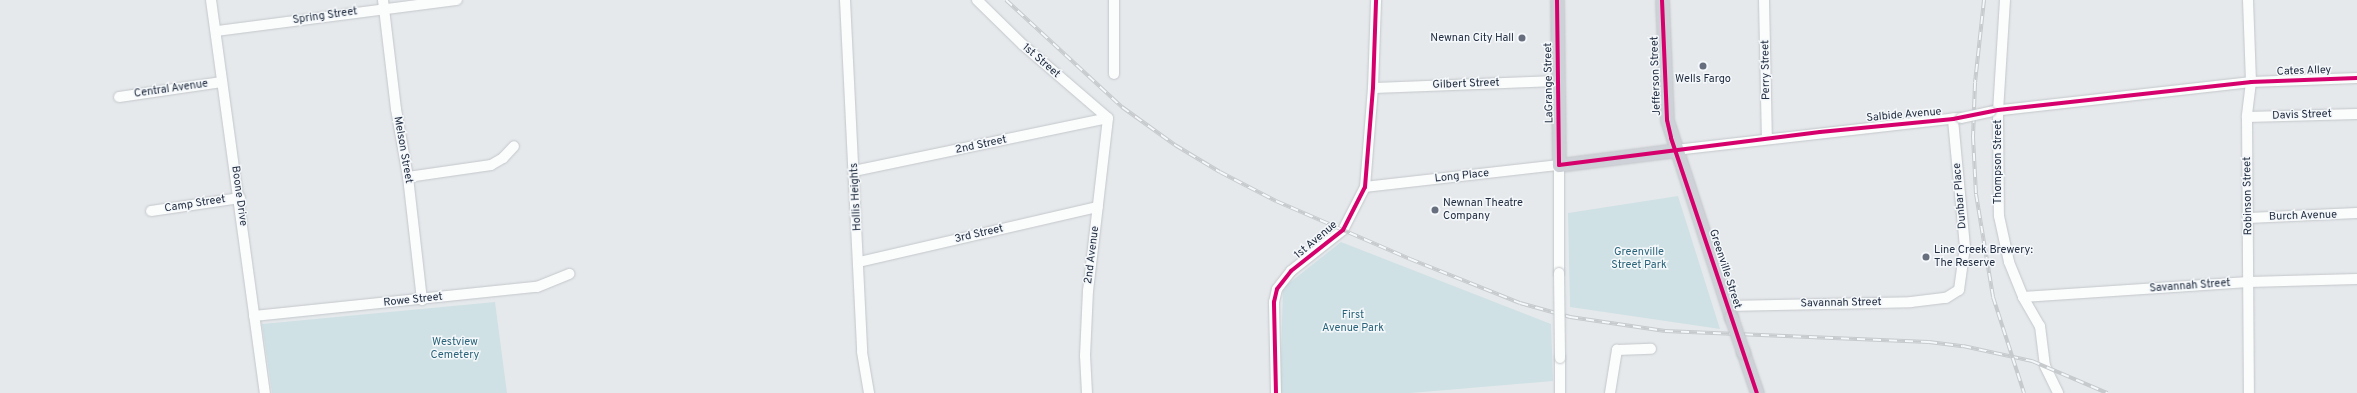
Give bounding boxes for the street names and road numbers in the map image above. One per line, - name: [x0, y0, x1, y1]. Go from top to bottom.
- street label: Spring Street: [292, 5, 358, 27]
- street label: Jefferson Street: [1648, 36, 1664, 116]
- street label: Perry Street: [1759, 40, 1773, 100]
- street label: 1st Street: [1019, 41, 1063, 81]
- street label: LaGrange Street: [1542, 43, 1556, 123]
- street label: Cates Alley: [2276, 63, 2332, 79]
- street label: Gilbert Street: [1432, 76, 1500, 92]
- street label: Central Avenue: [133, 77, 209, 101]
- street label: Salbide Avenue: [1866, 105, 1942, 125]
- street label: Davis Street: [2272, 107, 2332, 123]
- street label: Melson Street: [391, 115, 415, 185]
- street label: Thompson Street: [1991, 120, 2005, 204]
- street label: 2nd Street: [954, 133, 1008, 157]
- street label: Robinson Street: [2241, 157, 2255, 235]
- street label: Dunbar Place: [1951, 162, 1969, 230]
- street label: Hollis Heights: [848, 163, 864, 231]
- street label: Boone Drive: [228, 165, 250, 227]
- street label: Long Place: [1434, 167, 1490, 185]
- street label: Camp Street: [164, 193, 226, 215]
- street label: Burch Avenue: [2269, 208, 2337, 224]
- street label: 1st Avenue: [1292, 218, 1340, 262]
- street label: 3rd Street: [953, 222, 1005, 246]
- street label: 2nd Avenue: [1082, 225, 1102, 285]
- street label: Greenville Street: [1706, 228, 1744, 310]
- street label: Savannah Street: [2149, 277, 2231, 295]
- street label: Rowe Street: [383, 290, 443, 310]
- street label: Savannah Street: [1800, 296, 1882, 310]

